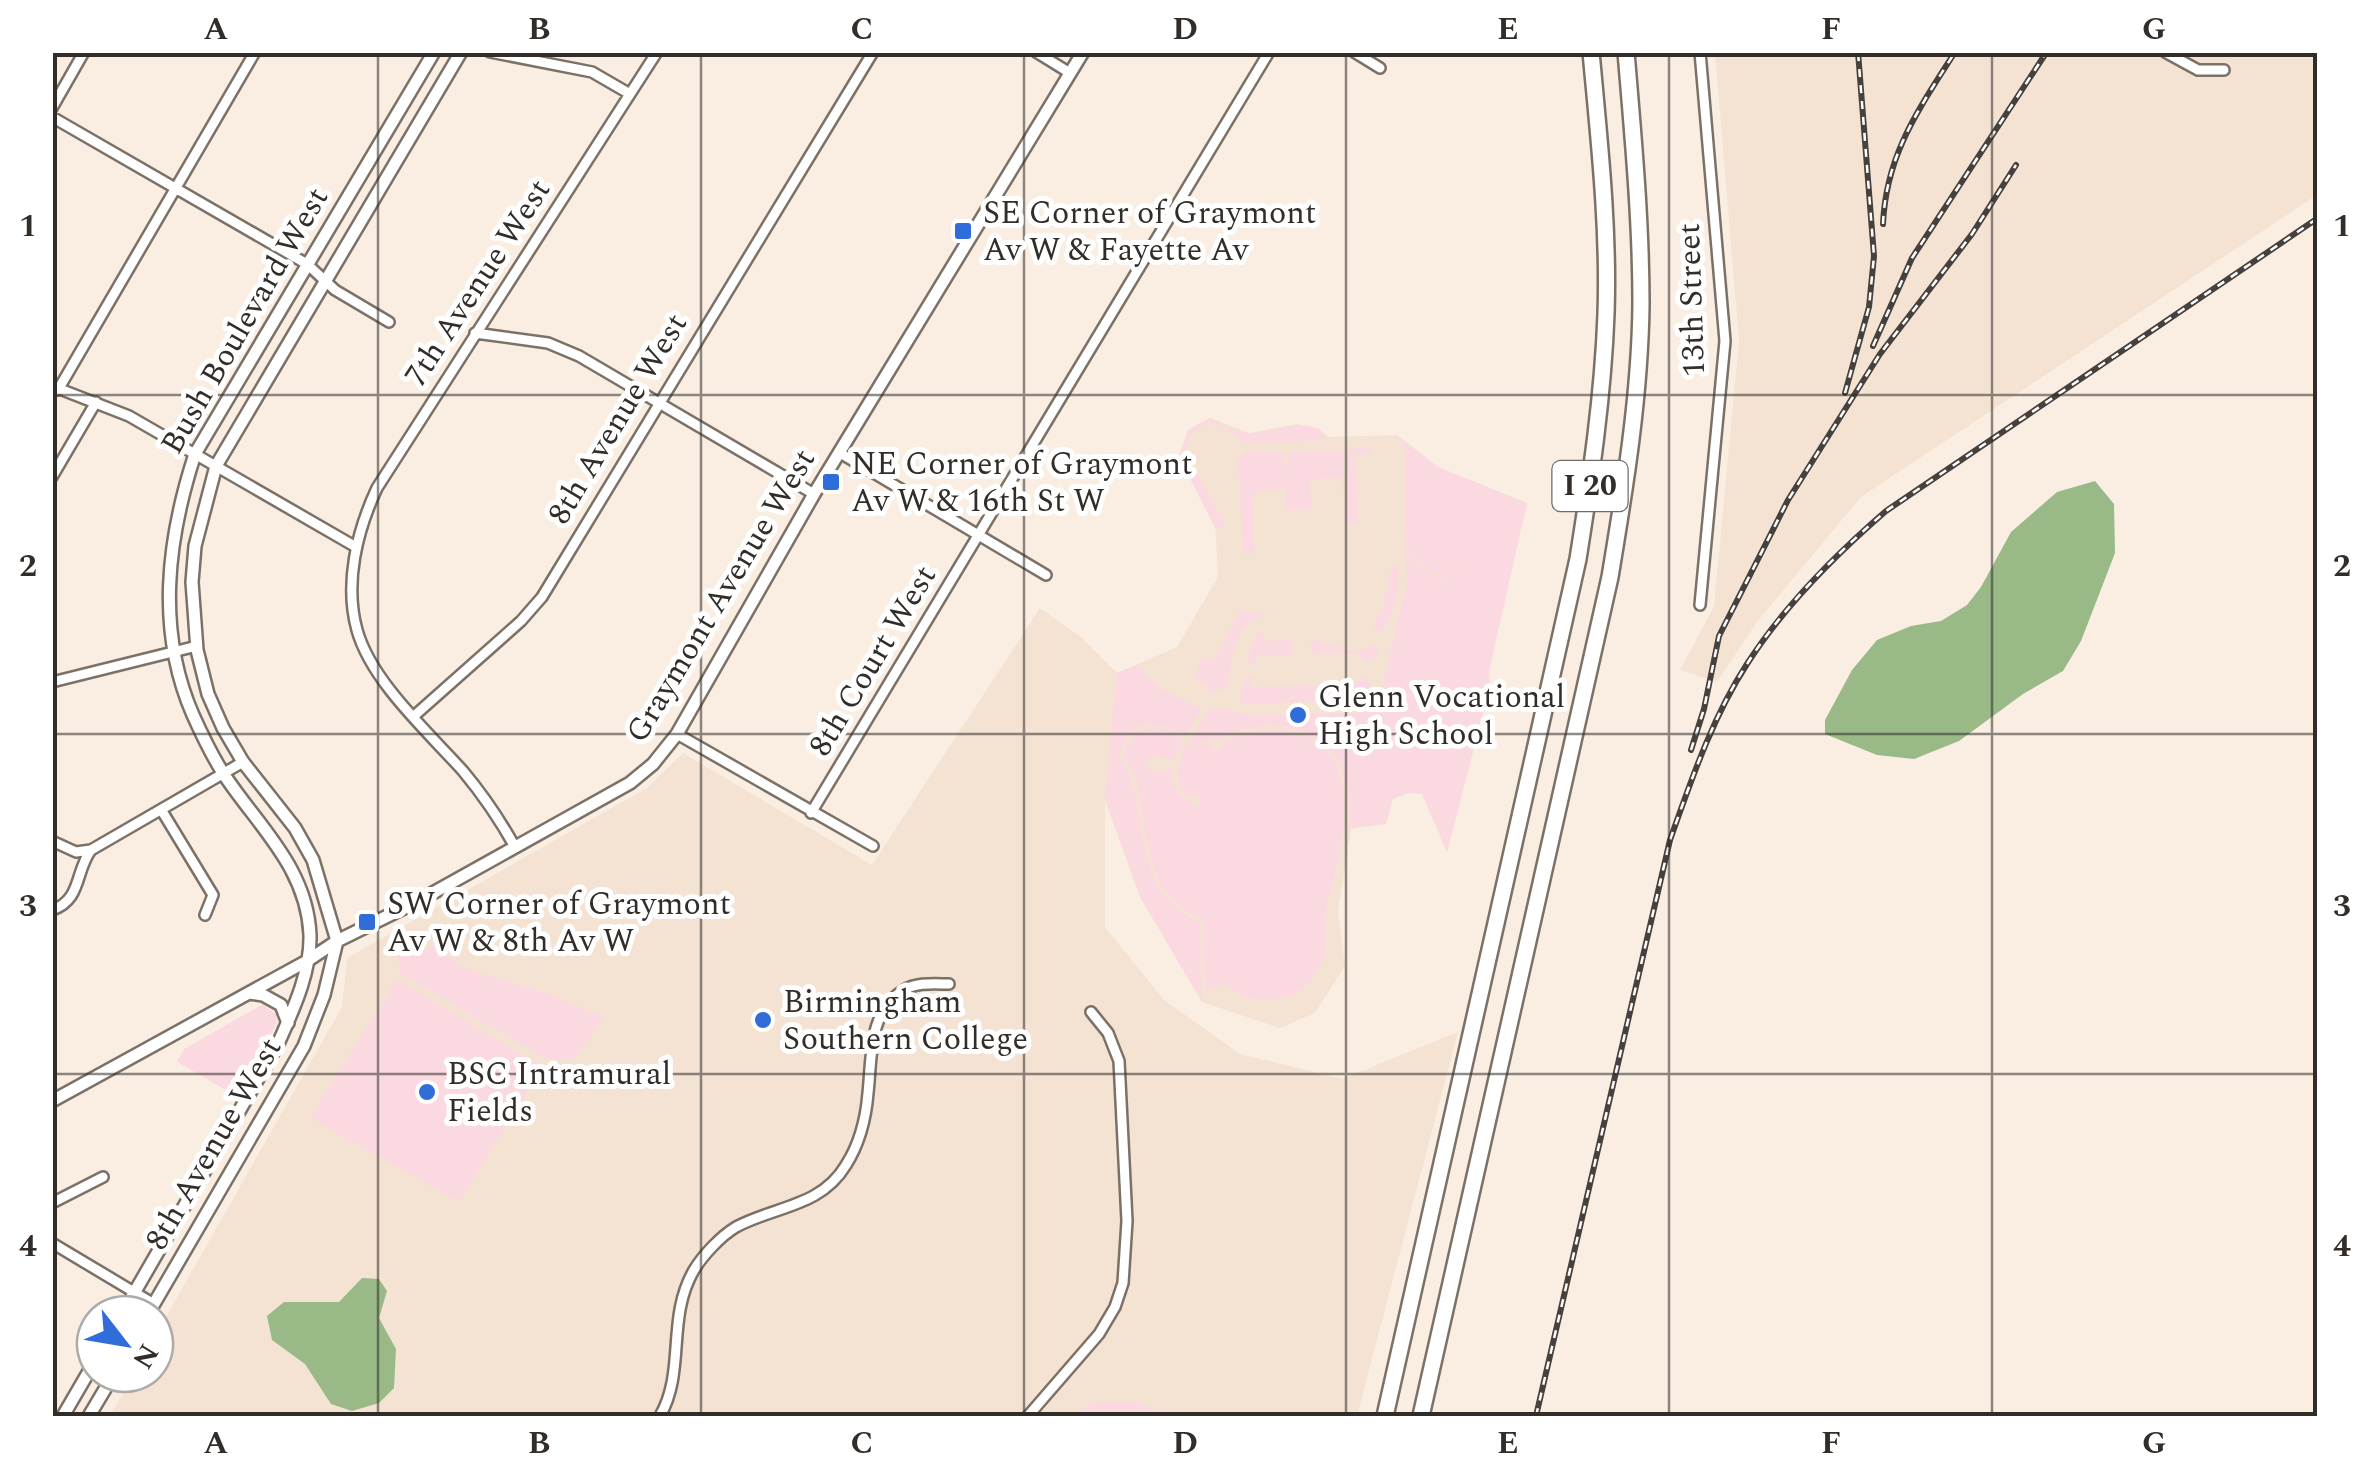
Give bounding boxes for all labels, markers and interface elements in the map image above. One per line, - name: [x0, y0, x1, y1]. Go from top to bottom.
- text: A: [204, 5, 229, 54]
- text: B: [528, 5, 550, 54]
- text: C: [851, 5, 873, 54]
- text: D: [1172, 5, 1198, 54]
- text: E: [1497, 5, 1519, 54]
- text: F: [1821, 5, 1841, 54]
- text: G: [2142, 5, 2166, 54]
- street label: 7th Avenue West: [392, 170, 564, 396]
- street label: Bush Boulevard West: [148, 178, 342, 464]
- place label: SE Corner of Graymont Av W & Fayette Av: [983, 189, 1316, 275]
- text: 1: [19, 202, 37, 251]
- text: 1: [2333, 202, 2351, 251]
- marker: SE Corner of Graymont Av W & Fayette Av: [952, 220, 974, 242]
- street label: 13th Street: [1665, 222, 1719, 378]
- street label: 8th Avenue West: [536, 304, 700, 534]
- street label: Graymont Avenue West: [613, 439, 829, 753]
- place label: NE Corner of Graymont Av W & 16th St W: [851, 440, 1193, 526]
- road number: I 20: [1552, 461, 1628, 511]
- marker: NE Corner of Graymont Av W & 16th St W: [820, 471, 842, 493]
- text: 2: [19, 542, 37, 591]
- text: 2: [2333, 542, 2351, 591]
- street label: 8th Court West: [796, 556, 950, 766]
- place label: Glenn Vocational High School: [1318, 673, 1565, 759]
- marker: Glenn Vocational High School: [1287, 704, 1309, 726]
- place label: SW Corner of Graymont Av W & 8th Av W: [387, 880, 731, 966]
- text: 3: [19, 882, 37, 931]
- text: 3: [2333, 882, 2351, 931]
- marker: SW Corner of Graymont Av W & 8th Av W: [356, 911, 378, 933]
- place label: Birmingham Southern College: [783, 978, 1028, 1064]
- marker: Birmingham Southern College: [752, 1009, 774, 1031]
- street label: 8th Avenue West: [133, 1028, 295, 1260]
- place label: BSC Intramural Fields: [447, 1050, 671, 1136]
- marker: BSC Intramural Fields: [416, 1081, 438, 1103]
- text: 4: [19, 1222, 37, 1271]
- text: 4: [2333, 1222, 2351, 1271]
- north arrow: [75, 1294, 175, 1394]
- text: N: [121, 1335, 169, 1377]
- text: A: [204, 1419, 229, 1468]
- text: B: [528, 1419, 550, 1468]
- text: C: [851, 1419, 873, 1468]
- text: D: [1172, 1419, 1198, 1468]
- text: E: [1497, 1419, 1519, 1468]
- text: F: [1821, 1419, 1841, 1468]
- text: G: [2142, 1419, 2166, 1468]

